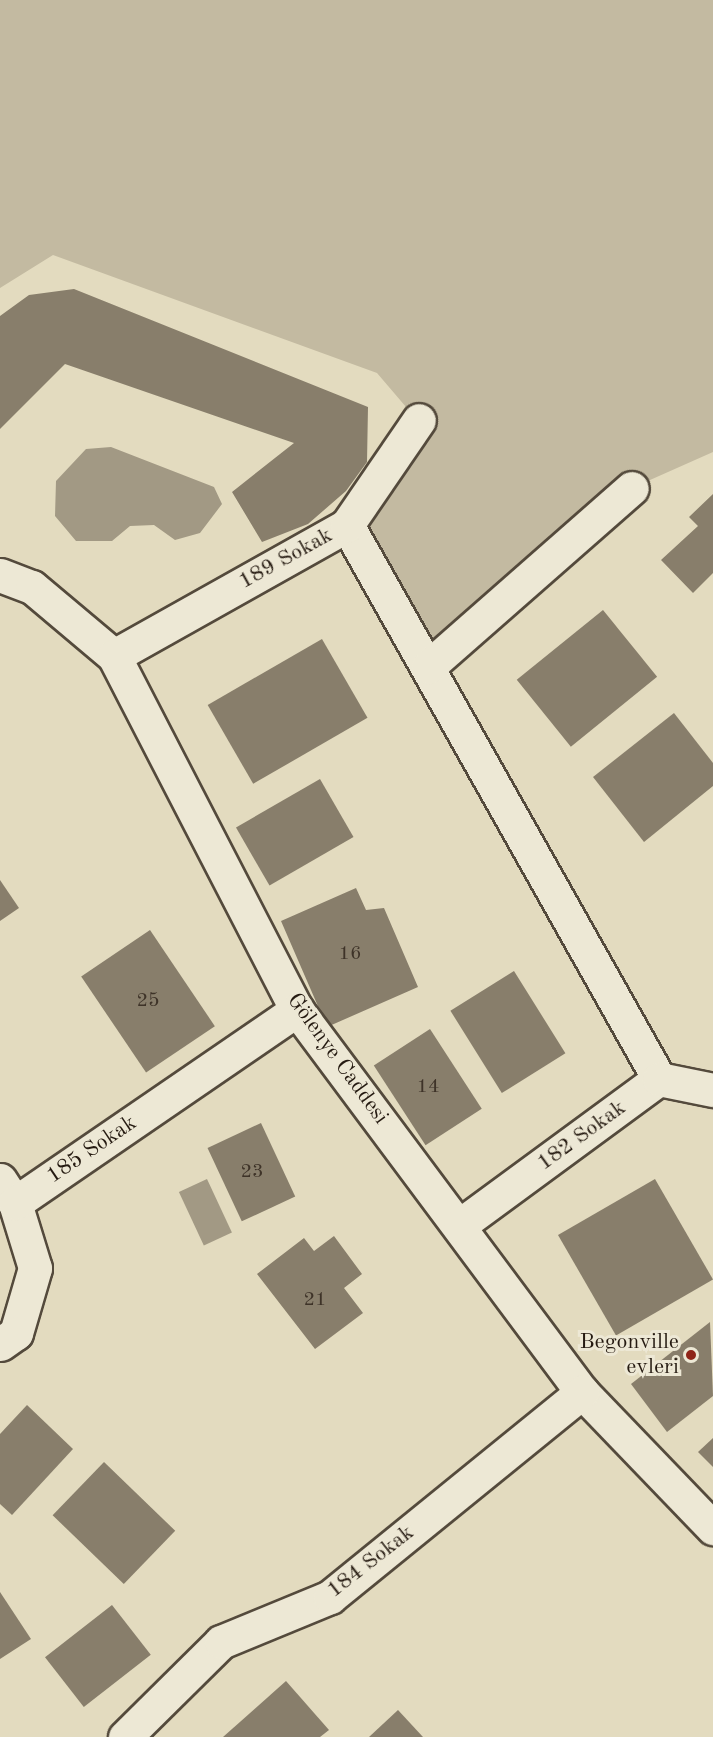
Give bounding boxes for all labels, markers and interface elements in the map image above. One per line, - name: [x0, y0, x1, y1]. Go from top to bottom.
- street label: 189 Sokak: [235, 523, 337, 595]
- house number: 16: [338, 942, 362, 966]
- street label: Gölenye Caddesi: [281, 988, 393, 1130]
- house number: 25: [136, 989, 160, 1013]
- house number: 14: [416, 1075, 440, 1099]
- street label: 182 Sokak: [533, 1095, 631, 1177]
- street label: 185 Sokak: [42, 1110, 142, 1190]
- house number: 23: [240, 1160, 264, 1184]
- house number: 21: [303, 1288, 327, 1312]
- place label: Begonville evleri: [579, 1329, 679, 1380]
- marker: Begonville evleri: [684, 1348, 698, 1362]
- street label: 184 Sokak: [322, 1520, 420, 1604]

